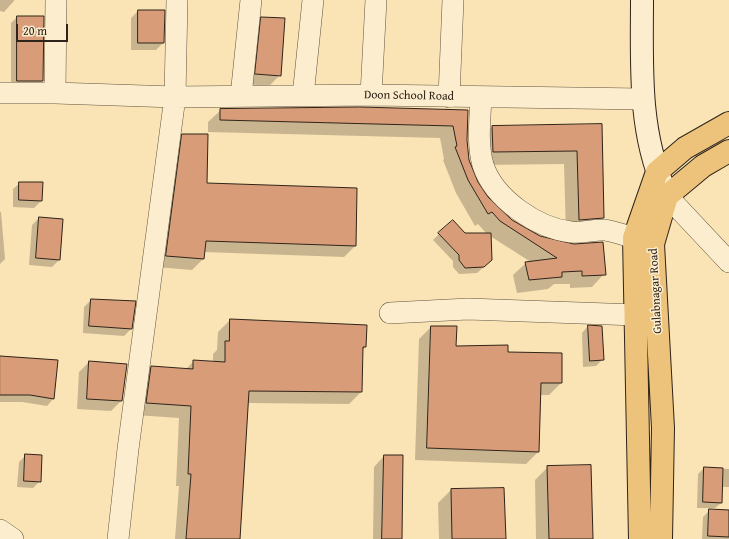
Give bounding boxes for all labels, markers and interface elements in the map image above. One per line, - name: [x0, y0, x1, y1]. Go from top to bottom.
- scale bar: [18, 16, 70, 42]
- text: 20 m: [23, 22, 47, 39]
- street label: Doon School Road: [364, 88, 454, 104]
- street label: Gulabnagar Road: [647, 248, 665, 334]

